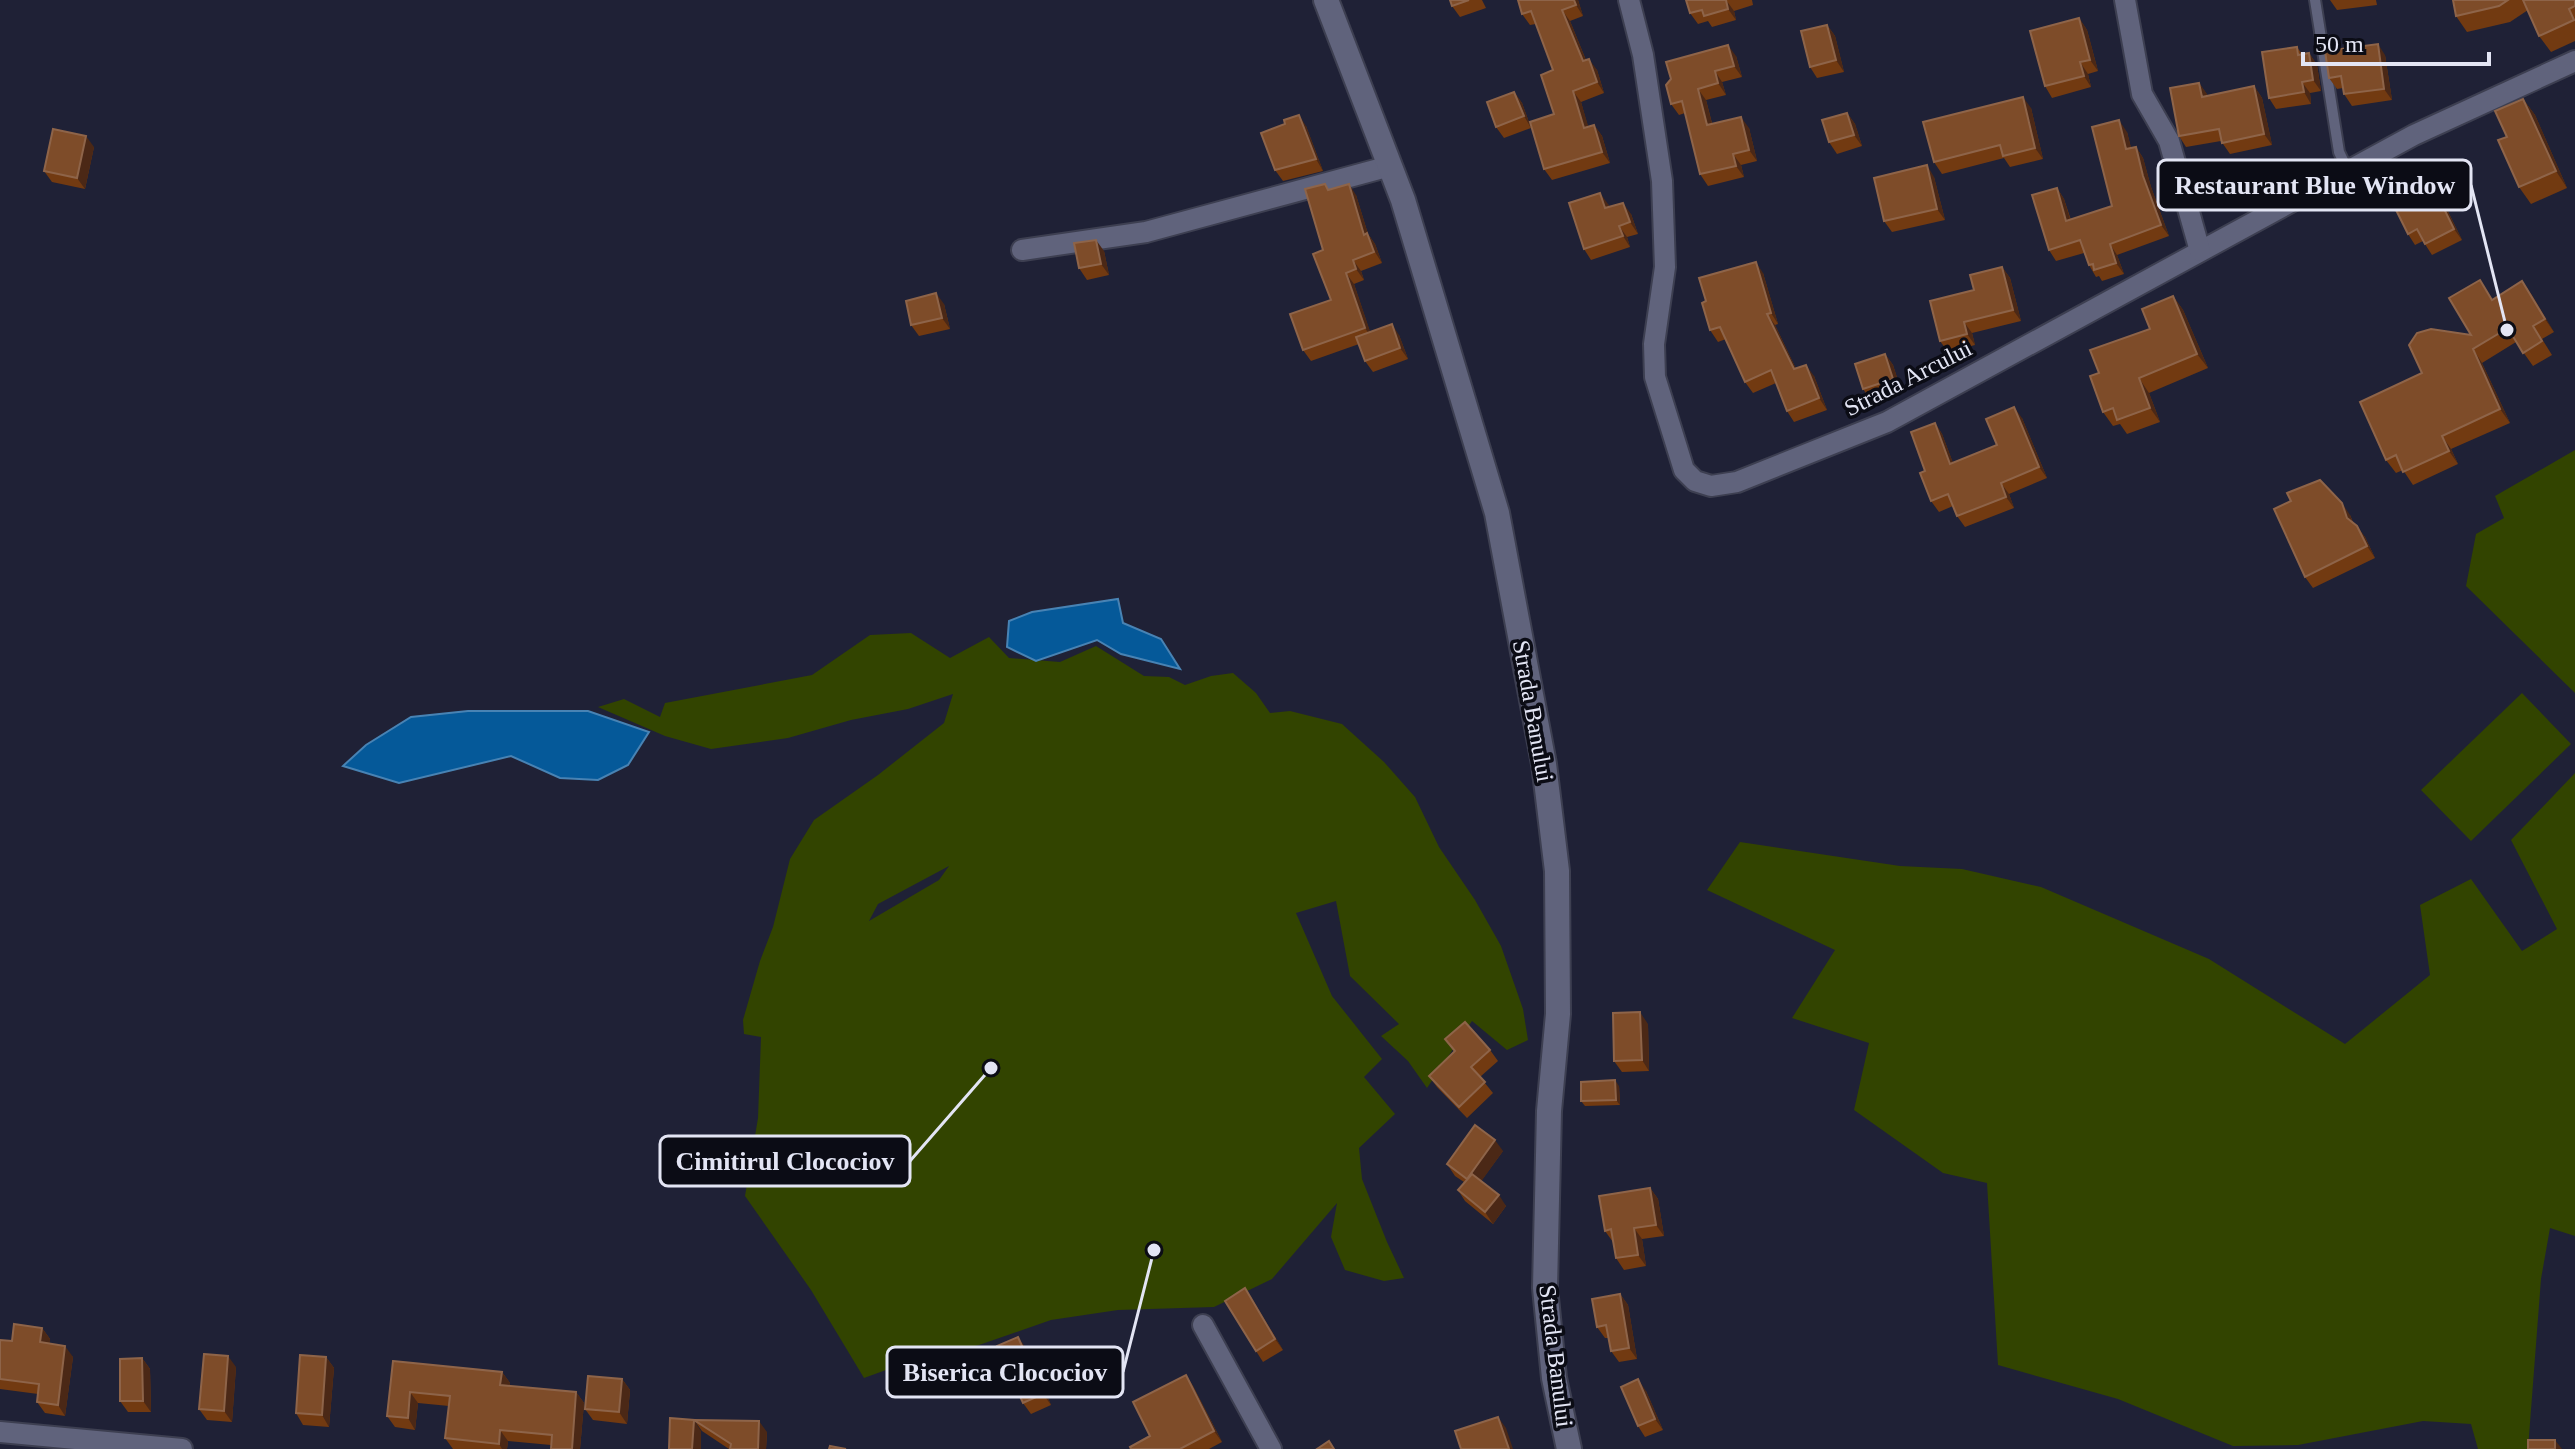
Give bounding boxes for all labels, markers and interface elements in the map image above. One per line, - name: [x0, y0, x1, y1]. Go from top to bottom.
- scale bar: [2303, 16, 2489, 66]
- text: 50 m: [2315, 31, 2364, 57]
- callout: Restaurant Blue Window: [2158, 160, 2471, 210]
- text: Restaurant Blue Window: [2175, 171, 2456, 200]
- street label: Strada Arcului: [1840, 335, 1976, 421]
- street label: Strada Banului: [1508, 638, 1558, 784]
- callout: Cimitirul Clocociov: [660, 1136, 910, 1186]
- text: Cimitirul Clocociov: [676, 1147, 894, 1176]
- street label: Strada Banului: [1534, 1283, 1578, 1429]
- callout: Biserica Clocociov: [887, 1347, 1123, 1397]
- text: Biserica Clocociov: [903, 1358, 1107, 1387]

